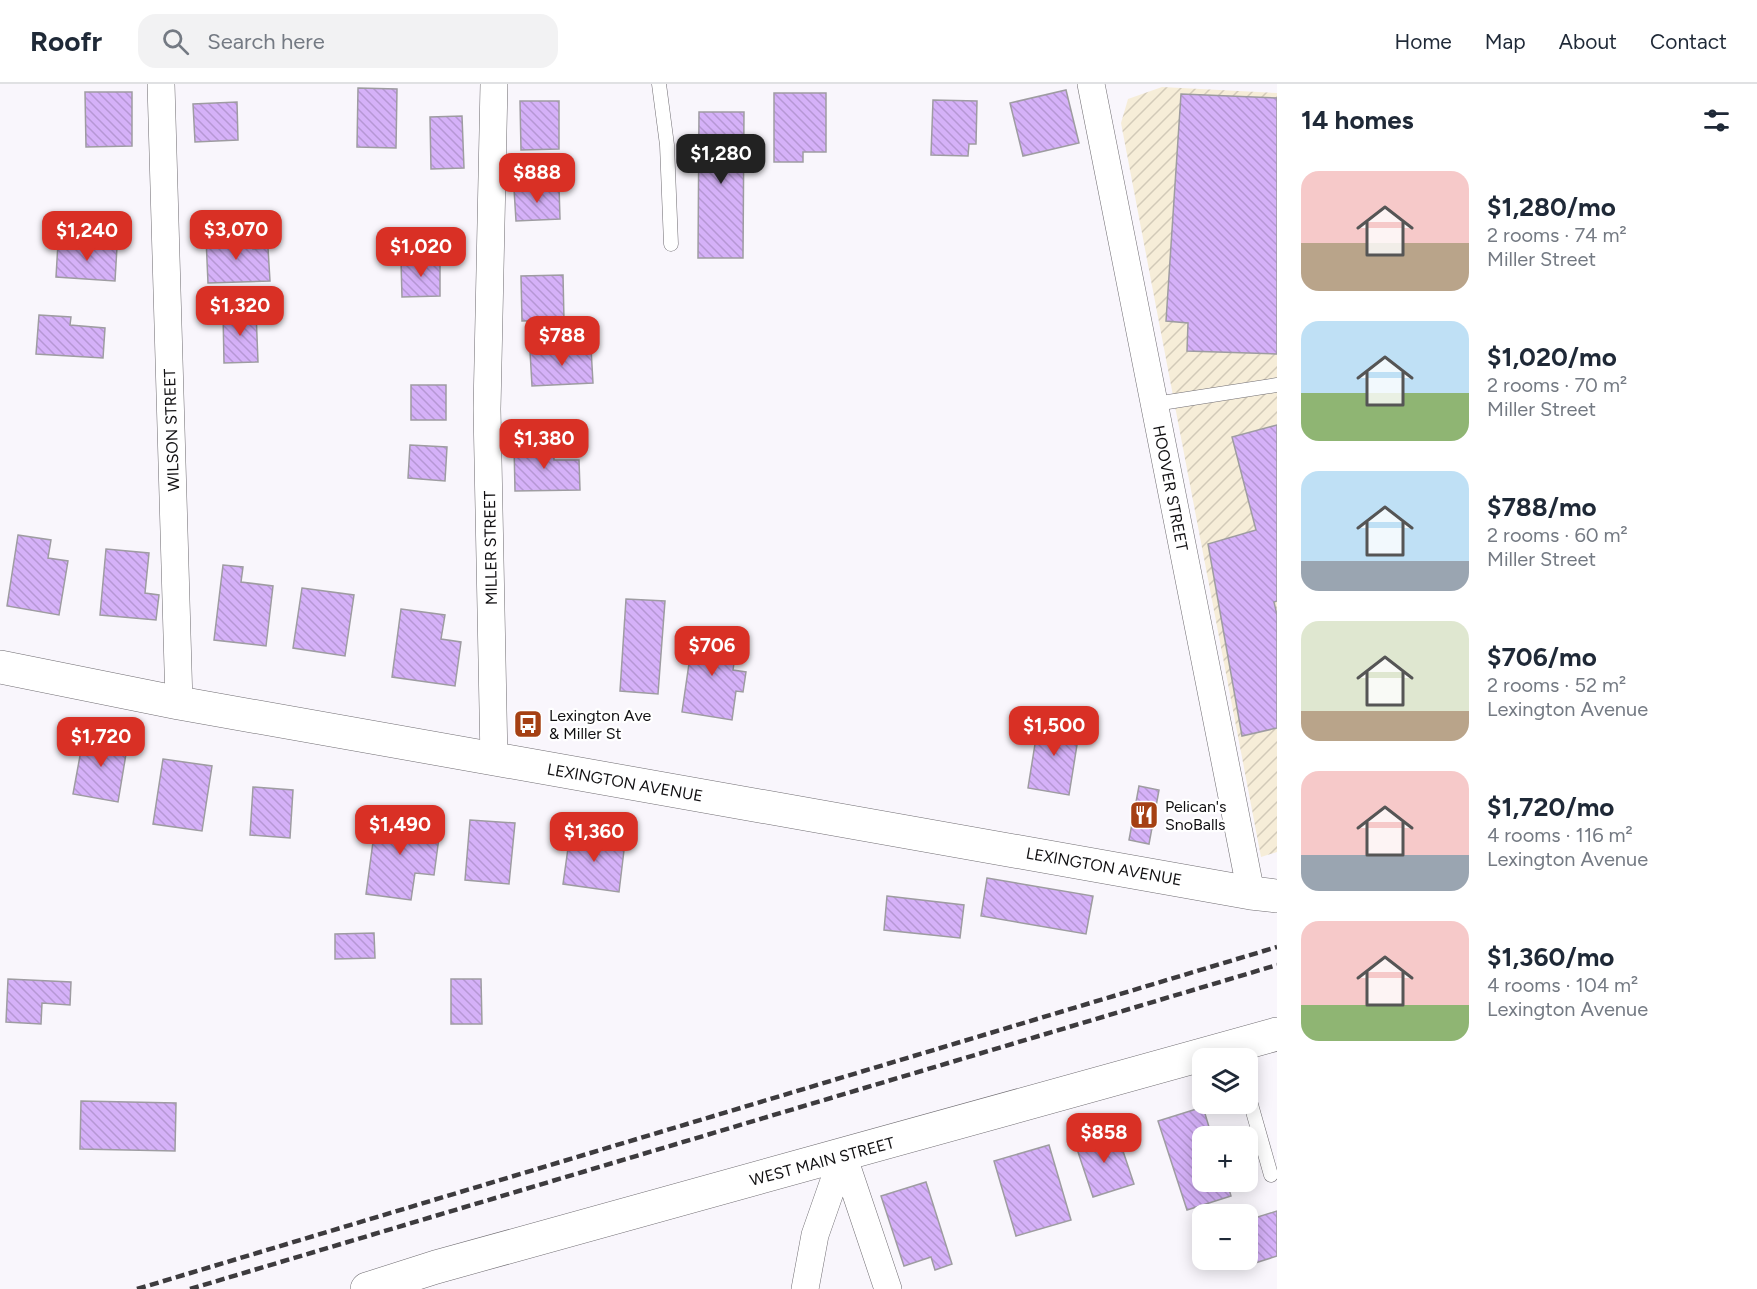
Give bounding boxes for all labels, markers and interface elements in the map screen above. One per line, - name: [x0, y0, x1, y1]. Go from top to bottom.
- search box: [138, 14, 558, 68]
- text: Roofr: [30, 24, 102, 58]
- icon: search: [159, 25, 192, 58]
- text: Search here: [207, 28, 325, 55]
- text: Home: [1395, 29, 1452, 54]
- text: Map: [1485, 29, 1526, 54]
- text: About: [1559, 29, 1617, 54]
- text: Contact: [1650, 29, 1727, 54]
- text: 14 homes: [1301, 104, 1414, 136]
- icon: filters: [1700, 104, 1733, 137]
- pin: $1,280: [672, 134, 770, 185]
- text: $1,280: [690, 141, 752, 165]
- pin: $888: [501, 153, 573, 204]
- text: $888: [513, 160, 561, 184]
- text: $1,280/mo: [1487, 191, 1616, 223]
- icon: home: [1349, 195, 1421, 267]
- pin: $3,070: [187, 210, 285, 261]
- pin: $1,240: [38, 211, 136, 262]
- text: $3,070: [204, 217, 268, 241]
- text: $1,240: [56, 218, 118, 242]
- text: 2 rooms · 74 m²: [1487, 223, 1627, 247]
- pin: $1,020: [372, 227, 470, 278]
- text: $1,020: [390, 234, 452, 258]
- text: Miller Street: [1487, 247, 1596, 271]
- pin: $1,320: [191, 286, 289, 337]
- text: $1,320: [210, 293, 270, 317]
- pin: $788: [526, 316, 598, 367]
- text: $788: [539, 323, 585, 347]
- text: $1,020/mo: [1487, 341, 1617, 373]
- icon: home: [1349, 345, 1421, 417]
- street label: WILSON STREET: [160, 368, 183, 492]
- text: 2 rooms · 70 m²: [1487, 373, 1627, 397]
- text: Miller Street: [1487, 397, 1596, 421]
- pin: $1,380: [495, 419, 593, 470]
- street label: HOOVER STREET: [1149, 424, 1192, 553]
- text: $1,380: [514, 426, 574, 450]
- street label: MILLER STREET: [480, 490, 501, 605]
- text: $788/mo: [1487, 491, 1597, 523]
- icon: home: [1349, 495, 1421, 567]
- text: 2 rooms · 60 m²: [1487, 523, 1628, 547]
- text: Miller Street: [1487, 547, 1596, 571]
- pin: $706: [676, 626, 748, 677]
- text: $706: [689, 633, 735, 657]
- text: $706/mo: [1487, 641, 1597, 673]
- icon: home: [1349, 645, 1421, 717]
- text: 2 rooms · 52 m²: [1487, 673, 1626, 697]
- text: Lexington Avenue: [1487, 697, 1648, 721]
- place label: Lexington Ave & Miller St: [549, 706, 652, 743]
- pin: $1,500: [1005, 706, 1103, 757]
- bus stop icon: Lexington Ave & Miller St: [512, 708, 544, 740]
- text: $1,500: [1023, 713, 1085, 737]
- pin: $1,720: [52, 717, 150, 768]
- text: $1,720: [71, 724, 131, 748]
- street label: LEXINGTON AVENUE: [545, 759, 704, 806]
- text: $1,720/mo: [1487, 791, 1614, 823]
- icon: home: [1349, 795, 1421, 867]
- place label: Pelican's SnoBalls: [1165, 797, 1226, 834]
- restaurant icon: Pelican's SnoBalls: [1128, 799, 1160, 831]
- pin: $1,490: [351, 805, 449, 856]
- text: $1,490: [369, 812, 431, 836]
- pin: $1,360: [545, 812, 643, 863]
- text: $1,360: [564, 819, 624, 843]
- text: 4 rooms · 116 m²: [1487, 823, 1633, 847]
- street label: LEXINGTON AVENUE: [1024, 843, 1183, 890]
- text: Lexington Avenue: [1487, 847, 1648, 871]
- text: $1,360/mo: [1487, 941, 1614, 973]
- icon: home: [1349, 945, 1421, 1017]
- text: 4 rooms · 104 m²: [1487, 973, 1638, 997]
- text: Lexington Avenue: [1487, 997, 1648, 1021]
- map controls: [1192, 1048, 1258, 1270]
- button: layers: [1192, 1048, 1258, 1114]
- pin: $858: [1068, 1113, 1140, 1164]
- text: $858: [1080, 1120, 1128, 1144]
- button: +: [1192, 1126, 1258, 1192]
- street label: WEST MAIN STREET: [748, 1133, 897, 1190]
- button: −: [1192, 1204, 1258, 1270]

